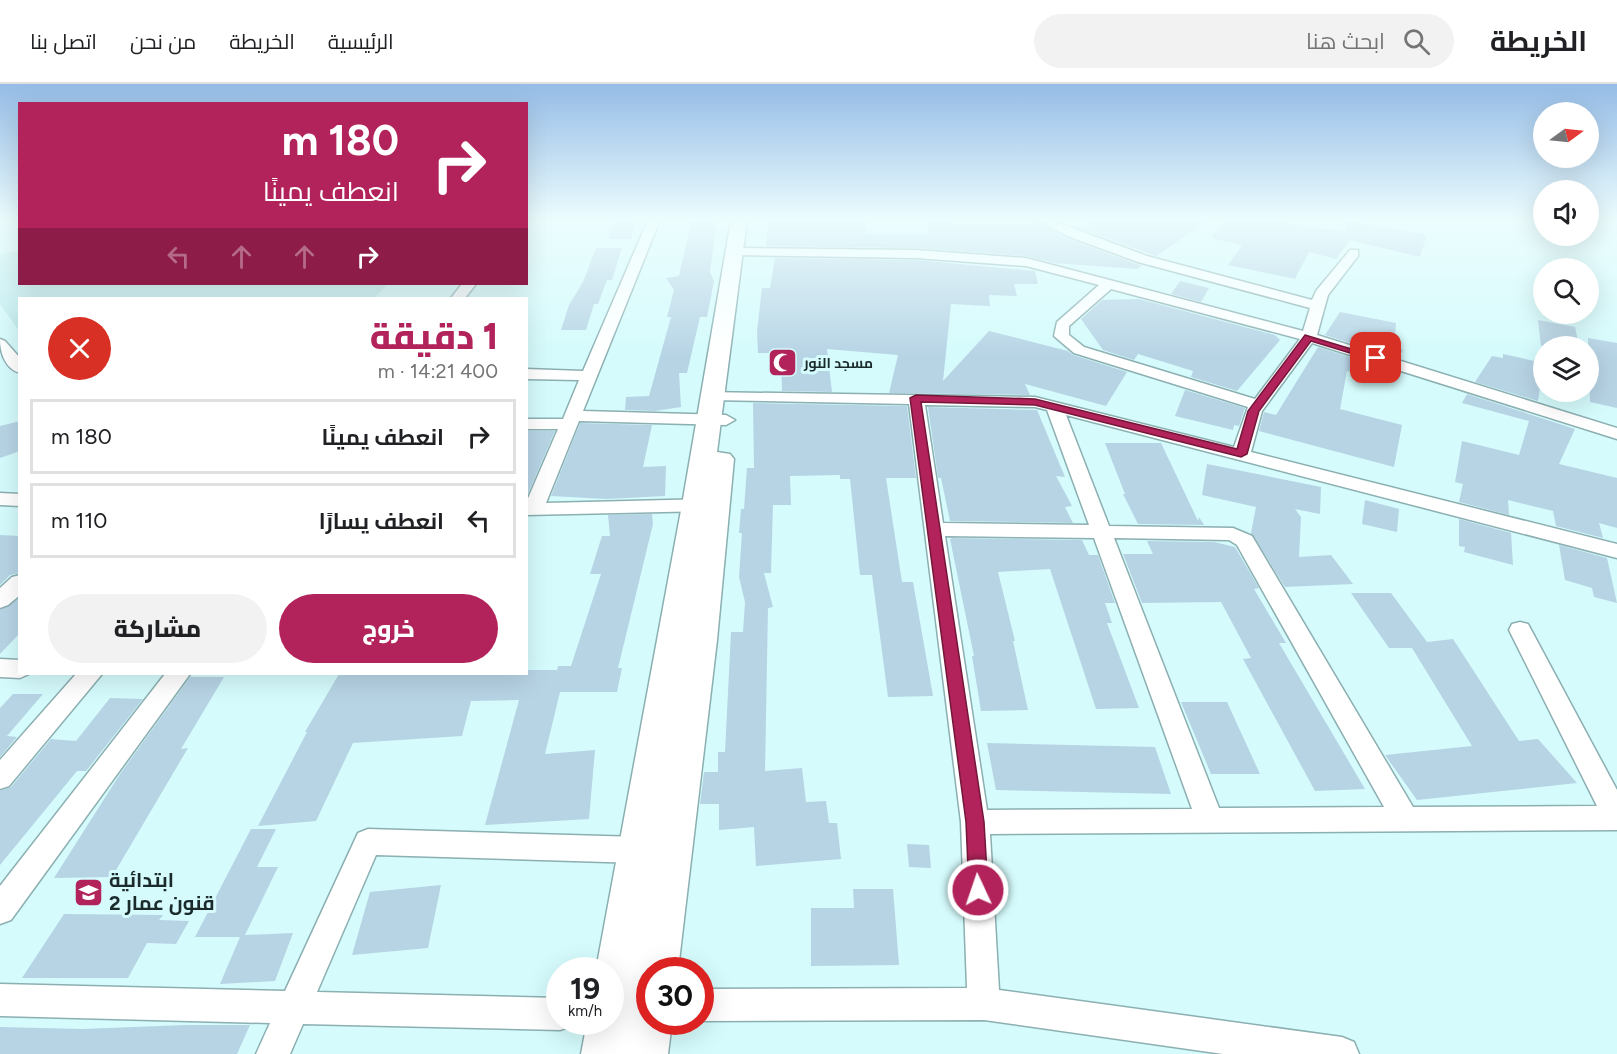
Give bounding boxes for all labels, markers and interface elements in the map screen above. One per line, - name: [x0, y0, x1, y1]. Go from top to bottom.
- search box: [1034, 14, 1454, 68]
- text: الخريطة: [1490, 24, 1587, 58]
- icon: search: [1400, 25, 1433, 58]
- text: ابحث هنا: [1306, 28, 1385, 55]
- text: اتصل بنا: [30, 29, 97, 54]
- text: من نحن: [130, 29, 196, 54]
- text: الخريطة: [229, 29, 295, 54]
- text: الرئيسية: [328, 29, 394, 54]
- north arrow: [1533, 102, 1599, 168]
- map controls: [1533, 102, 1599, 402]
- text: 180 m: [282, 115, 399, 166]
- icon: right: [420, 126, 498, 204]
- text: انعطف يمينًا: [263, 175, 399, 208]
- button: sound: [1533, 180, 1599, 246]
- icon: left: [162, 240, 195, 273]
- icon: ahead: [225, 240, 258, 273]
- icon: ahead: [288, 240, 321, 273]
- icon: right: [351, 240, 384, 273]
- button: search: [1533, 258, 1599, 324]
- text: 1 دقيقة: [370, 315, 498, 358]
- button: close: [48, 317, 111, 380]
- pin: [1350, 332, 1401, 383]
- button: layers: [1533, 336, 1599, 402]
- icon: arrive: [1359, 341, 1392, 374]
- mosque icon: مسجد النور: [767, 347, 799, 379]
- place label: مسجد النور: [803, 355, 873, 372]
- text: 400 m · 14:21: [378, 359, 498, 383]
- icon: right: [462, 420, 495, 453]
- text: 180 m: [51, 423, 112, 450]
- text: انعطف يمينًا: [321, 424, 444, 451]
- icon: left: [462, 504, 495, 537]
- text: 110 m: [51, 507, 107, 534]
- text: انعطف يسارًا: [319, 508, 444, 535]
- button: مشاركة: [48, 594, 267, 663]
- button: خروج: [279, 594, 498, 663]
- position arrow: [946, 858, 1010, 922]
- place label: ابتدائية قنون عمار 2: [109, 868, 215, 915]
- school or university icon: ابتدائية قنون عمار 2: [72, 876, 104, 908]
- speed limit sign: 30: [636, 957, 714, 1035]
- text: 19: [570, 970, 600, 1007]
- text: km/h: [568, 1002, 602, 1020]

